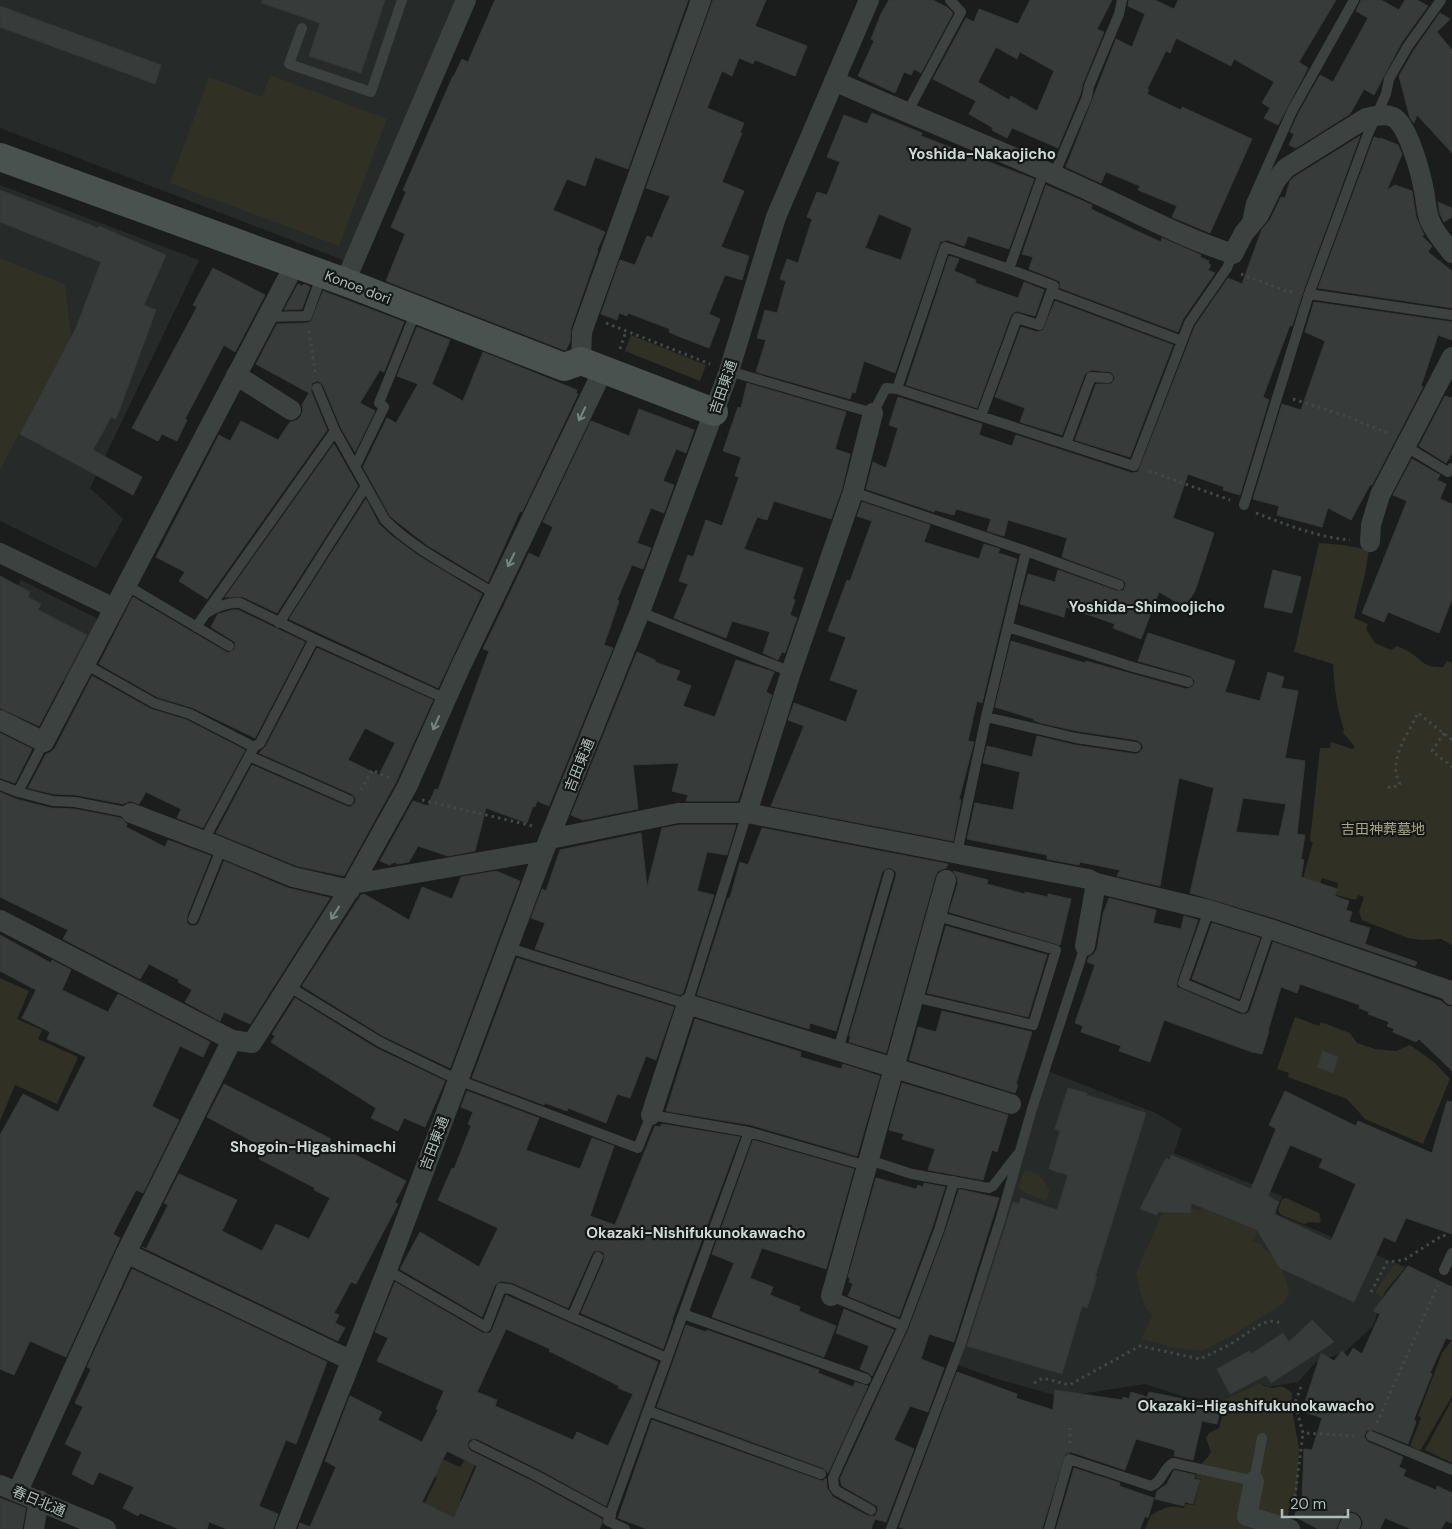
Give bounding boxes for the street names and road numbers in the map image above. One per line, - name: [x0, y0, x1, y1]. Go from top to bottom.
- street label: Konoe dori: [322, 266, 394, 308]
- street label: 吉田東通: [705, 358, 741, 416]
- street label: 吉田東通: [560, 736, 598, 794]
- street label: 吉田東通: [416, 1114, 452, 1172]
- street label: 春日北通: [10, 1482, 68, 1520]

